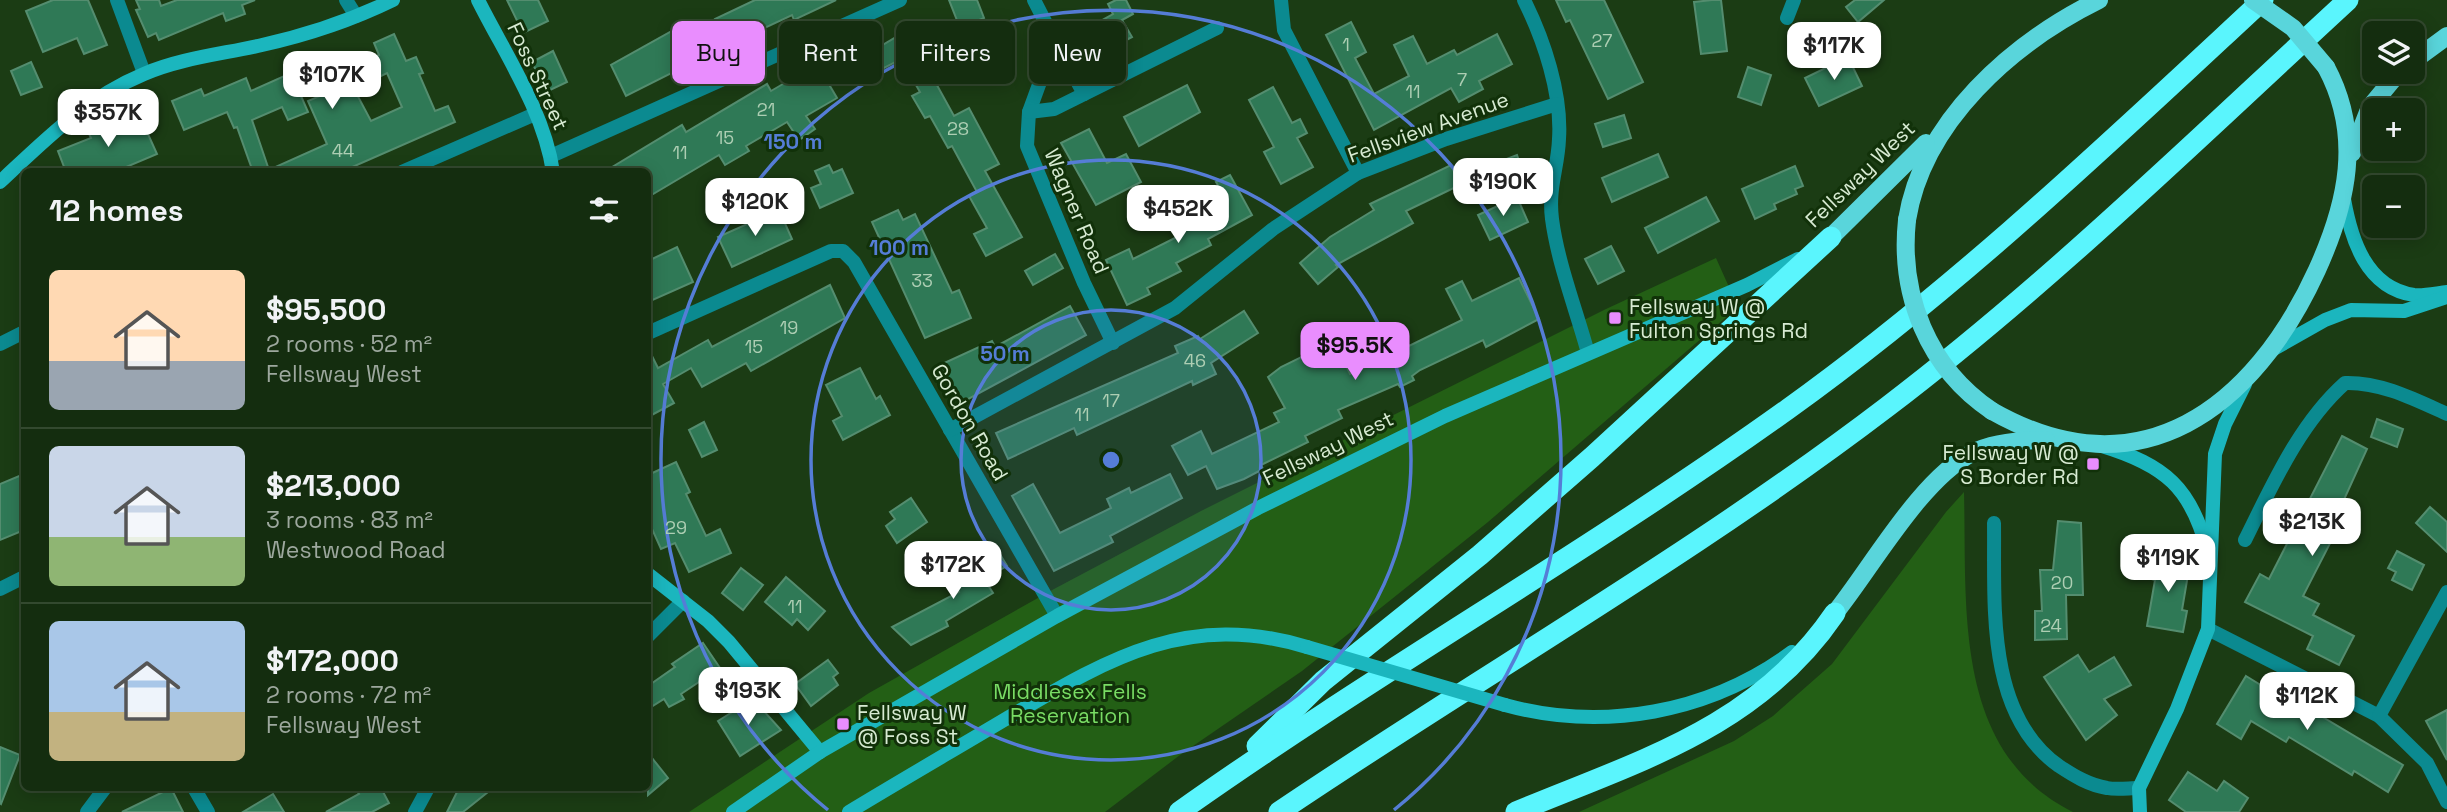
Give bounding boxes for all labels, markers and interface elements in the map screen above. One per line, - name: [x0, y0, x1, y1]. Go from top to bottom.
- street label: Foss Street: [501, 18, 575, 134]
- chip: Buy: [672, 21, 765, 84]
- chip: Rent: [779, 21, 882, 84]
- chip: Filters: [896, 21, 1015, 84]
- chip: New: [1029, 21, 1126, 84]
- map controls: [2362, 21, 2425, 238]
- button: layers: [2362, 21, 2425, 84]
- pin: $117K: [1785, 22, 1883, 82]
- house number: 27: [1592, 29, 1612, 52]
- text: $117K: [1803, 30, 1865, 60]
- house number: 1: [1342, 33, 1350, 56]
- pin: $107K: [283, 52, 381, 111]
- text: $107K: [299, 59, 365, 89]
- house number: 7: [1457, 68, 1467, 91]
- house number: 11: [1405, 80, 1421, 103]
- street label: Fellsview Avenue: [1344, 85, 1512, 169]
- pin: $357K: [59, 90, 157, 149]
- text: $357K: [74, 97, 142, 127]
- house number: 21: [757, 98, 775, 121]
- button: +: [2362, 98, 2425, 161]
- street label: Fellsway West: [1799, 115, 1921, 233]
- house number: 28: [947, 117, 969, 140]
- house number: 15: [716, 126, 734, 149]
- text: 150 m: [764, 128, 822, 155]
- house number: 44: [332, 139, 354, 162]
- house number: 11: [672, 141, 688, 164]
- street label: Wagner Road: [1038, 144, 1116, 278]
- pin: $190K: [1454, 158, 1552, 218]
- text: $190K: [1469, 166, 1537, 196]
- button: −: [2362, 175, 2425, 238]
- pin: $120K: [706, 178, 804, 238]
- text: $120K: [721, 186, 789, 216]
- pin: $452K: [1129, 186, 1227, 245]
- text: 12 homes: [49, 191, 184, 230]
- icon: filters: [585, 191, 623, 229]
- text: $452K: [1143, 193, 1213, 223]
- text: 100 m: [869, 234, 929, 261]
- house number: 33: [911, 269, 933, 292]
- text: $95,500: [266, 290, 386, 329]
- place label: Fellsway W @ Fulton Springs Rd: [1629, 293, 1808, 344]
- icon: home: [105, 298, 189, 382]
- marker: Fellsway W @ Fulton Springs Rd: [1607, 310, 1623, 326]
- house number: 19: [780, 316, 798, 339]
- pin: $95.5K: [1298, 322, 1412, 382]
- text: 2 rooms · 52 m²: [266, 329, 432, 359]
- text: $95.5K: [1316, 330, 1394, 360]
- house number: 15: [745, 335, 763, 358]
- text: 50 m: [980, 340, 1030, 367]
- house number: 46: [1184, 349, 1206, 372]
- text: Fellsway West: [266, 359, 422, 389]
- street label: Gordon Road: [926, 359, 1014, 485]
- house number: 17: [1102, 389, 1120, 412]
- house number: 11: [1074, 403, 1090, 426]
- street label: Fellsway West: [1258, 405, 1398, 491]
- place label: Fellsway W @ S Border Rd: [1942, 439, 2079, 490]
- centre of rings: [1099, 448, 1123, 472]
- marker: Fellsway W @ S Border Rd: [2085, 456, 2101, 472]
- text: $213,000: [266, 466, 401, 505]
- icon: home: [105, 474, 189, 558]
- pin: $213K: [2263, 498, 2361, 558]
- text: 3 rooms · 83 m²: [266, 505, 433, 535]
- text: $213K: [2279, 506, 2345, 536]
- house number: 29: [665, 516, 687, 539]
- pin: $119K: [2119, 534, 2217, 594]
- text: Westwood Road: [266, 535, 446, 565]
- pin: $172K: [904, 542, 1002, 601]
- text: $119K: [2136, 542, 2200, 572]
- text: $172K: [920, 549, 986, 579]
- house number: 20: [2051, 571, 2073, 594]
- house number: 11: [787, 595, 803, 618]
- house number: 24: [2040, 614, 2062, 637]
- text: $172,000: [266, 641, 399, 680]
- icon: home: [105, 649, 189, 733]
- pin: $193K: [699, 668, 797, 727]
- pin: $112K: [2258, 672, 2356, 732]
- text: $193K: [715, 675, 781, 705]
- park label: Middlesex Fells Reservation: [993, 678, 1147, 729]
- text: 2 rooms · 72 m²: [266, 680, 431, 710]
- text: $112K: [2276, 680, 2338, 710]
- place label: Fellsway W @ Foss St: [857, 699, 967, 750]
- text: Fellsway West: [266, 710, 422, 740]
- marker: Fellsway W @ Foss St: [835, 716, 851, 732]

